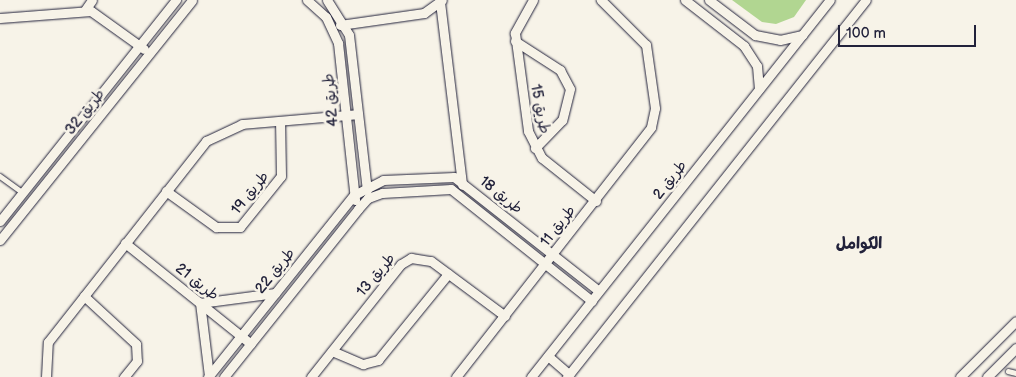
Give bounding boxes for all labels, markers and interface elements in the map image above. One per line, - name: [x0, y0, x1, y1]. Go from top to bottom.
- scale bar: [841, 15, 978, 47]
- text: 100 m: [846, 24, 886, 43]
- street label: طريق 42: [320, 73, 342, 127]
- street label: طريق 15: [526, 83, 554, 135]
- street label: طريق 32: [61, 85, 109, 139]
- street label: طريق 2: [649, 157, 691, 203]
- street label: طريق 19: [227, 168, 273, 218]
- street label: طريق 18: [476, 172, 526, 218]
- street label: طريق 11: [536, 202, 580, 250]
- district label: الكوامل: [836, 235, 882, 255]
- street label: طريق 22: [251, 245, 299, 297]
- street label: طريق 13: [353, 250, 399, 300]
- street label: طريق 21: [172, 260, 222, 304]

